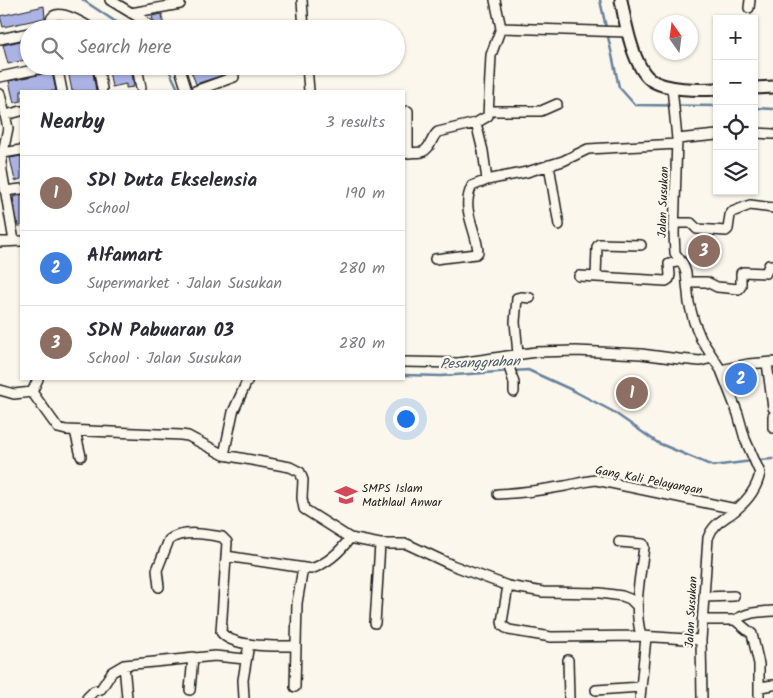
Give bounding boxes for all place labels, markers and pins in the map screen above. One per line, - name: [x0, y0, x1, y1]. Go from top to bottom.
- pin: 3: [688, 232, 720, 270]
- pin: 2: [725, 360, 757, 398]
- pin: 1: [616, 374, 648, 412]
- place label: SMPS Islam Mathlaul Anwar: [362, 479, 443, 512]
- school or university icon: SMPS Islam Mathlaul Anwar: [333, 482, 359, 508]

